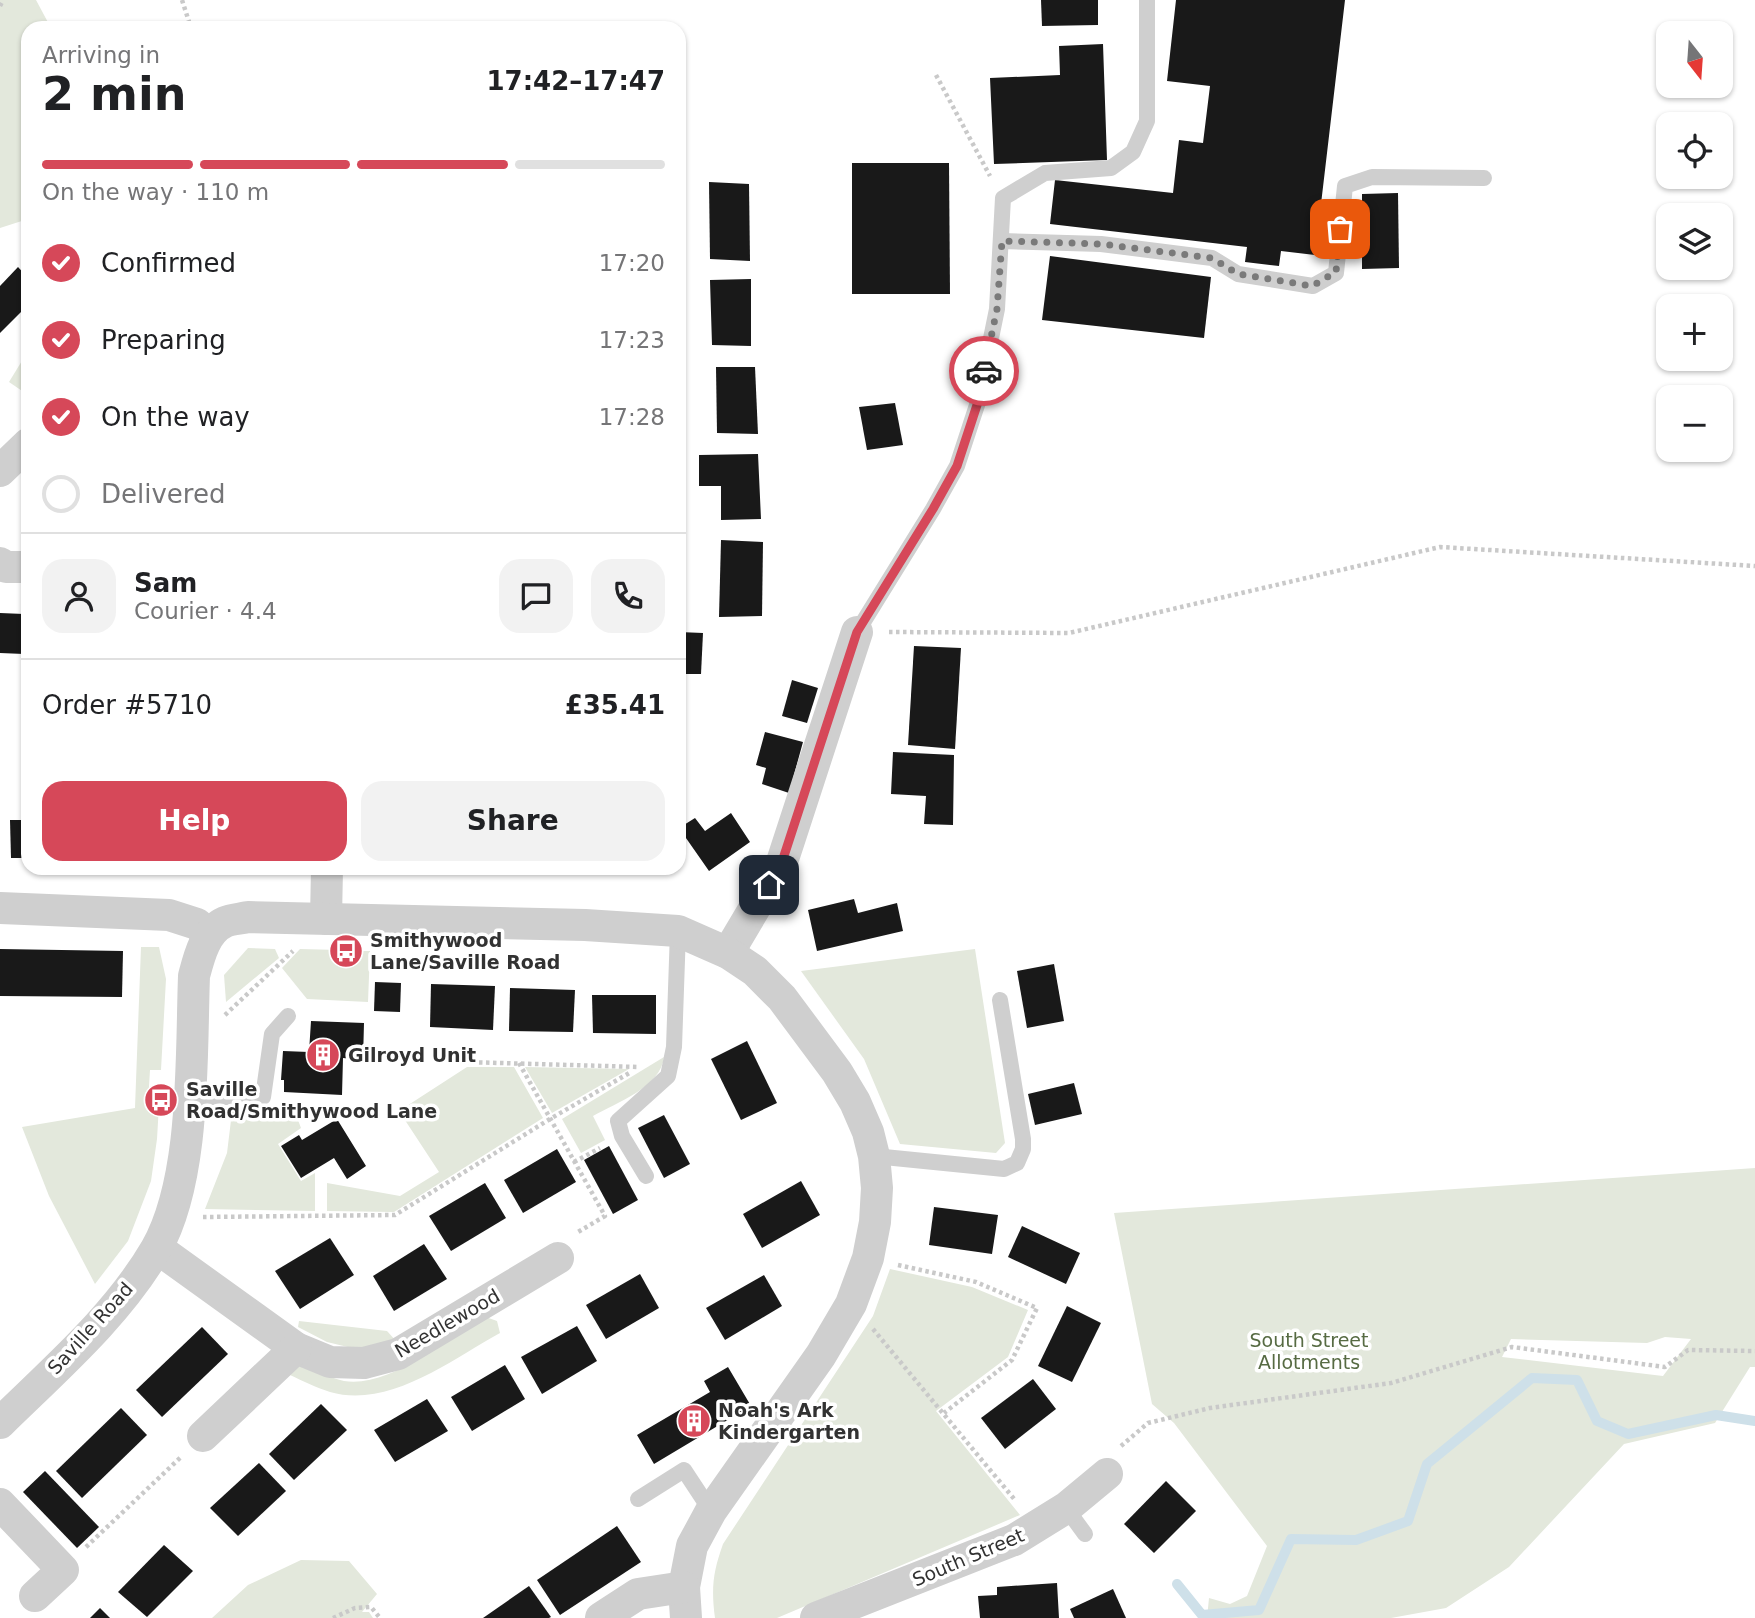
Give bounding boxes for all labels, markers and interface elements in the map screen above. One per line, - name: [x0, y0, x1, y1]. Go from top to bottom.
- north arrow: [1656, 21, 1732, 98]
- map controls: [1656, 21, 1733, 462]
- text: Arriving in: [42, 42, 160, 68]
- text: 17:42–17:47: [486, 66, 665, 96]
- text: 2 min: [42, 67, 186, 121]
- button: locate: [1656, 112, 1733, 189]
- text: On the way · 110 m: [42, 179, 269, 205]
- pin: [1310, 199, 1370, 259]
- button: layers: [1656, 203, 1733, 280]
- icon: bag: [1321, 210, 1359, 248]
- icon: check: [42, 244, 80, 282]
- text: Confirmed: [101, 248, 236, 278]
- text: 17:20: [599, 250, 665, 276]
- button: +: [1656, 294, 1733, 371]
- icon: check: [42, 321, 80, 359]
- text: Preparing: [101, 325, 226, 355]
- text: 17:23: [599, 327, 665, 353]
- courier: [949, 336, 1019, 406]
- icon: car: [965, 352, 1003, 390]
- button: −: [1656, 385, 1733, 462]
- icon: check: [42, 398, 80, 436]
- text: On the way: [101, 402, 250, 432]
- text: 17:28: [599, 404, 665, 430]
- text: Delivered: [101, 479, 225, 509]
- button: person: [42, 559, 116, 633]
- button: chat: [499, 559, 573, 633]
- button: phone: [591, 559, 665, 633]
- text: Sam: [134, 568, 197, 598]
- text: Courier · 4.4: [134, 598, 277, 624]
- text: Order #5710: [42, 690, 212, 720]
- text: £35.41: [565, 690, 665, 720]
- button: Help: [42, 781, 347, 861]
- button: Share: [361, 781, 665, 861]
- pin: [739, 855, 799, 915]
- icon: home: [750, 866, 788, 904]
- place label: Smithywood Lane/Saville Road: [370, 929, 560, 973]
- bus stop icon: Smithywood Lane/Saville Road: [327, 932, 365, 970]
- building icon: Gilroyd Unit: [304, 1036, 342, 1074]
- place label: Gilroyd Unit: [348, 1044, 476, 1066]
- place label: Saville Road/Smithywood Lane: [186, 1078, 437, 1122]
- bus stop icon: Saville Road/Smithywood Lane: [142, 1081, 180, 1119]
- street label: Saville Road: [43, 1277, 137, 1379]
- street label: Needlewood: [391, 1284, 503, 1362]
- park label: South Street Allotments: [1250, 1329, 1369, 1373]
- place label: Noah's Ark Kindergarten: [718, 1399, 860, 1443]
- building icon: Noah's Ark Kindergarten: [675, 1402, 713, 1440]
- street label: South Street: [909, 1524, 1027, 1590]

